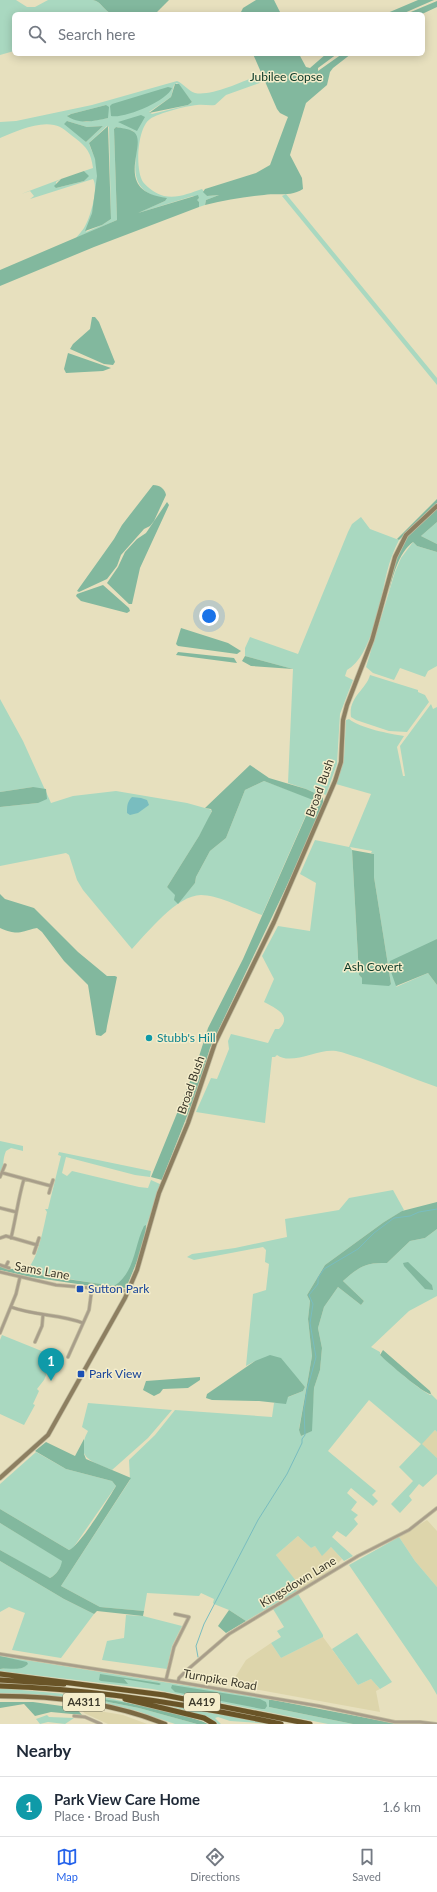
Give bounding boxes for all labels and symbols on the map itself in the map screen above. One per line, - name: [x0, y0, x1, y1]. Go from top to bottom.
- park label: Jubilee Copse: [250, 69, 322, 84]
- your location: [199, 606, 219, 626]
- street label: Broad Bush: [302, 757, 337, 819]
- park label: Ash Covert: [344, 959, 403, 974]
- place label: Stubb's Hill: [157, 1030, 216, 1045]
- marker: Stubb's Hill: [144, 1033, 154, 1043]
- street label: Broad Bush: [174, 1054, 207, 1116]
- street label: Sams Lane: [13, 1258, 71, 1283]
- place label: Sutton Park: [88, 1281, 150, 1296]
- marker: Sutton Park: [75, 1284, 85, 1294]
- pin: 1: [38, 1348, 64, 1381]
- place label: Park View: [89, 1366, 142, 1381]
- marker: Park View: [76, 1369, 86, 1379]
- street label: Kingsdown Lane: [257, 1553, 339, 1610]
- street label: Turnpike Road: [182, 1666, 258, 1693]
- road number: A4311: [63, 1693, 105, 1711]
- road number: A419: [184, 1693, 220, 1711]

